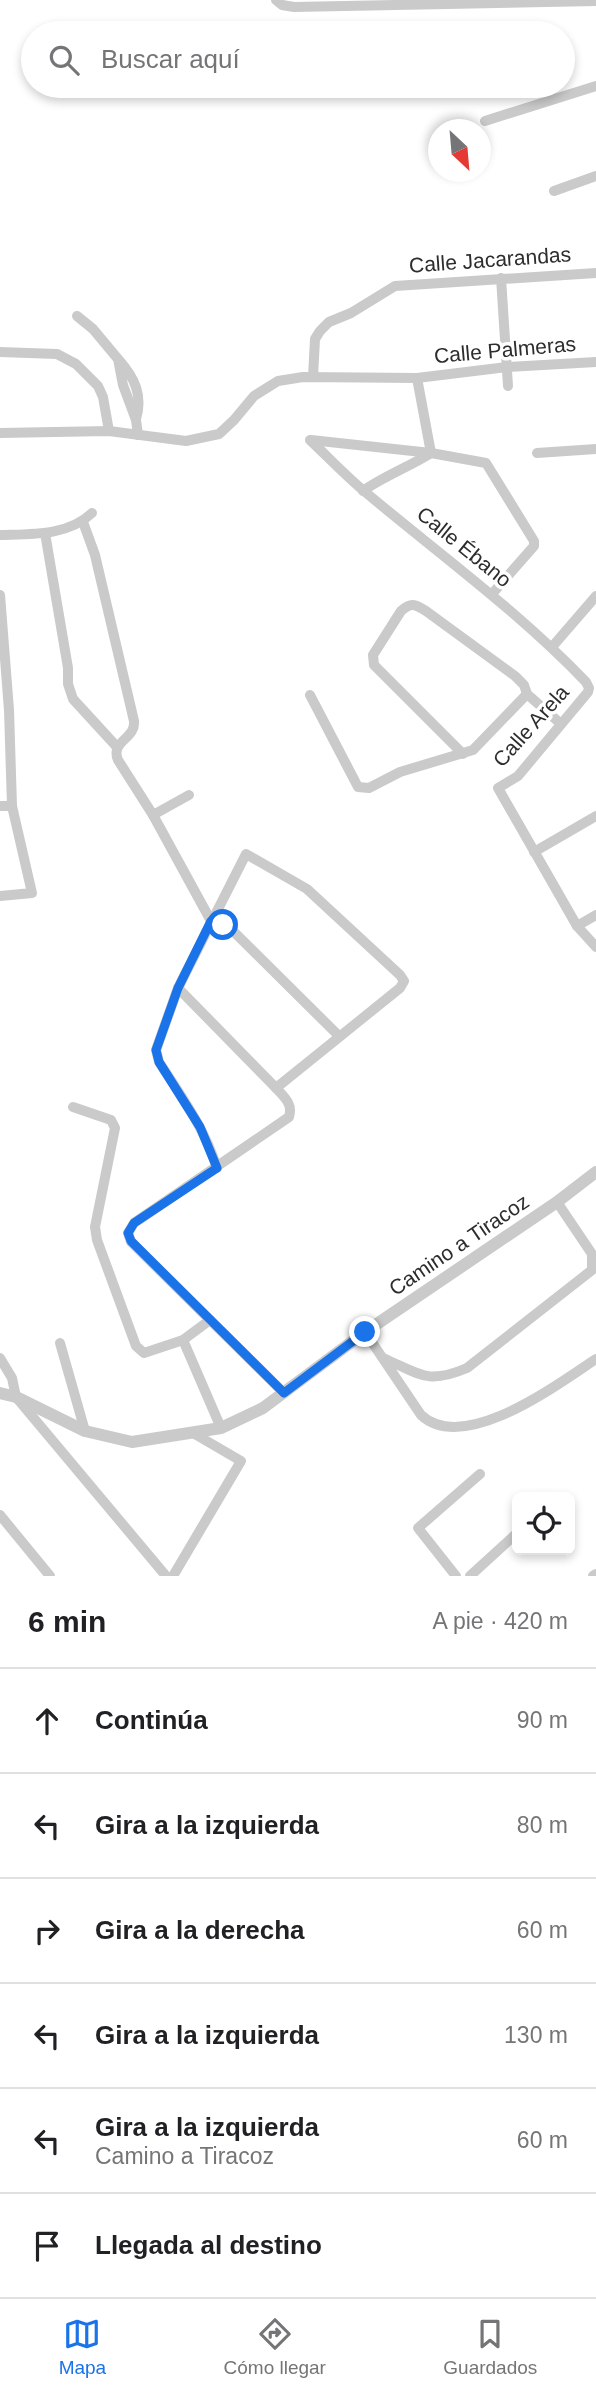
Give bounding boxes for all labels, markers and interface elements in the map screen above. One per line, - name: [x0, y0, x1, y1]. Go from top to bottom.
- search box: [21, 21, 575, 98]
- icon: search: [45, 41, 83, 79]
- text: Buscar aquí: [101, 44, 240, 74]
- north arrow: [428, 119, 491, 182]
- street label: Calle Jacarandas: [408, 242, 572, 277]
- street label: Calle Palmeras: [433, 332, 577, 367]
- street label: Calle Ébano: [413, 502, 516, 592]
- street label: Calle Arela: [488, 680, 573, 771]
- route start: [207, 909, 238, 940]
- street label: Camino a Tiracoz: [385, 1189, 533, 1300]
- route end: [349, 1316, 380, 1347]
- map controls: [512, 1492, 575, 1555]
- button: locate: [512, 1492, 575, 1555]
- text: 6 min: [28, 1605, 106, 1638]
- text: A pie · 420 m: [432, 1608, 568, 1634]
- icon: ahead: [28, 1702, 66, 1740]
- text: Continúa: [95, 1705, 208, 1735]
- text: 90 m: [517, 1707, 568, 1733]
- icon: left: [28, 1807, 66, 1845]
- text: Gira a la izquierda: [95, 1810, 319, 1840]
- text: 80 m: [517, 1812, 568, 1838]
- icon: right: [28, 1912, 66, 1950]
- text: Gira a la derecha: [95, 1915, 305, 1945]
- text: 60 m: [517, 1917, 568, 1943]
- icon: left: [28, 2017, 66, 2055]
- text: Gira a la izquierda: [95, 2020, 319, 2050]
- text: 130 m: [504, 2022, 568, 2048]
- text: Gira a la izquierda: [95, 2112, 319, 2142]
- icon: left: [28, 2122, 66, 2160]
- text: 60 m: [517, 2127, 568, 2153]
- text: Camino a Tiracoz: [95, 2143, 274, 2169]
- icon: arrive: [28, 2227, 66, 2265]
- text: Llegada al destino: [95, 2230, 322, 2260]
- tab: Mapa: [59, 2315, 106, 2379]
- tab: Cómo llegar: [224, 2315, 326, 2379]
- tab: Guardados: [443, 2315, 537, 2379]

